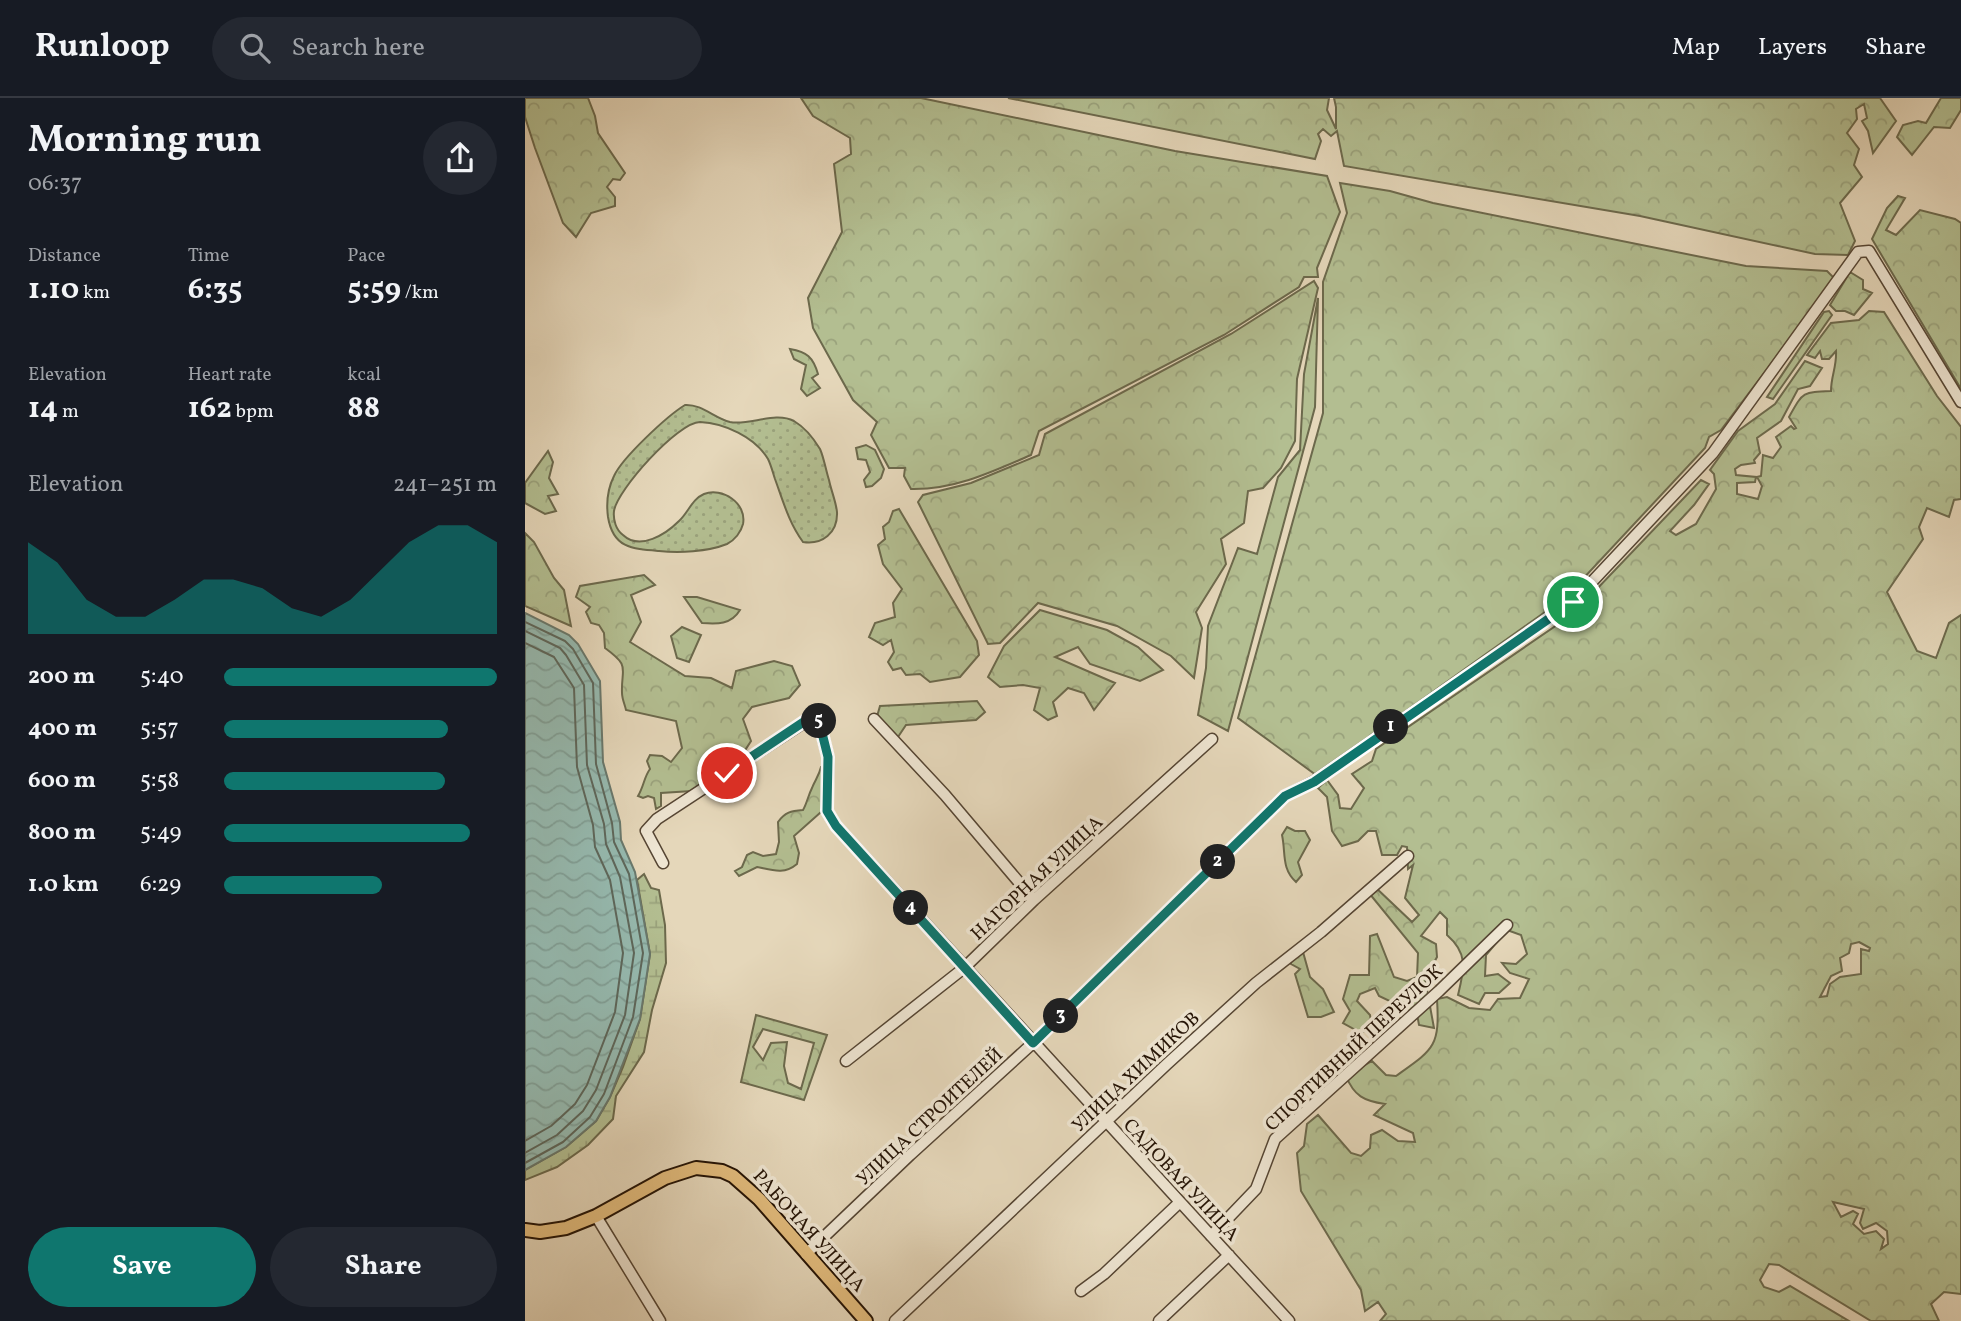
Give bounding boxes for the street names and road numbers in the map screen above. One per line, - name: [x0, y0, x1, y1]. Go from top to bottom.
- street label: НАГОРНАЯ УЛИЦА: [965, 810, 1109, 947]
- street label: СПОРТИВНЫЙ ПЕРЕУЛОК: [1260, 959, 1449, 1138]
- street label: УЛИЦА ХИМИКОВ: [1067, 1006, 1206, 1139]
- street label: УЛИЦА СТРОИТЕЛЕЙ: [851, 1043, 1009, 1192]
- street label: САДОВАЯ УЛИЦА: [1117, 1113, 1244, 1248]
- street label: РАБОЧАЯ УЛИЦА: [746, 1164, 871, 1298]

